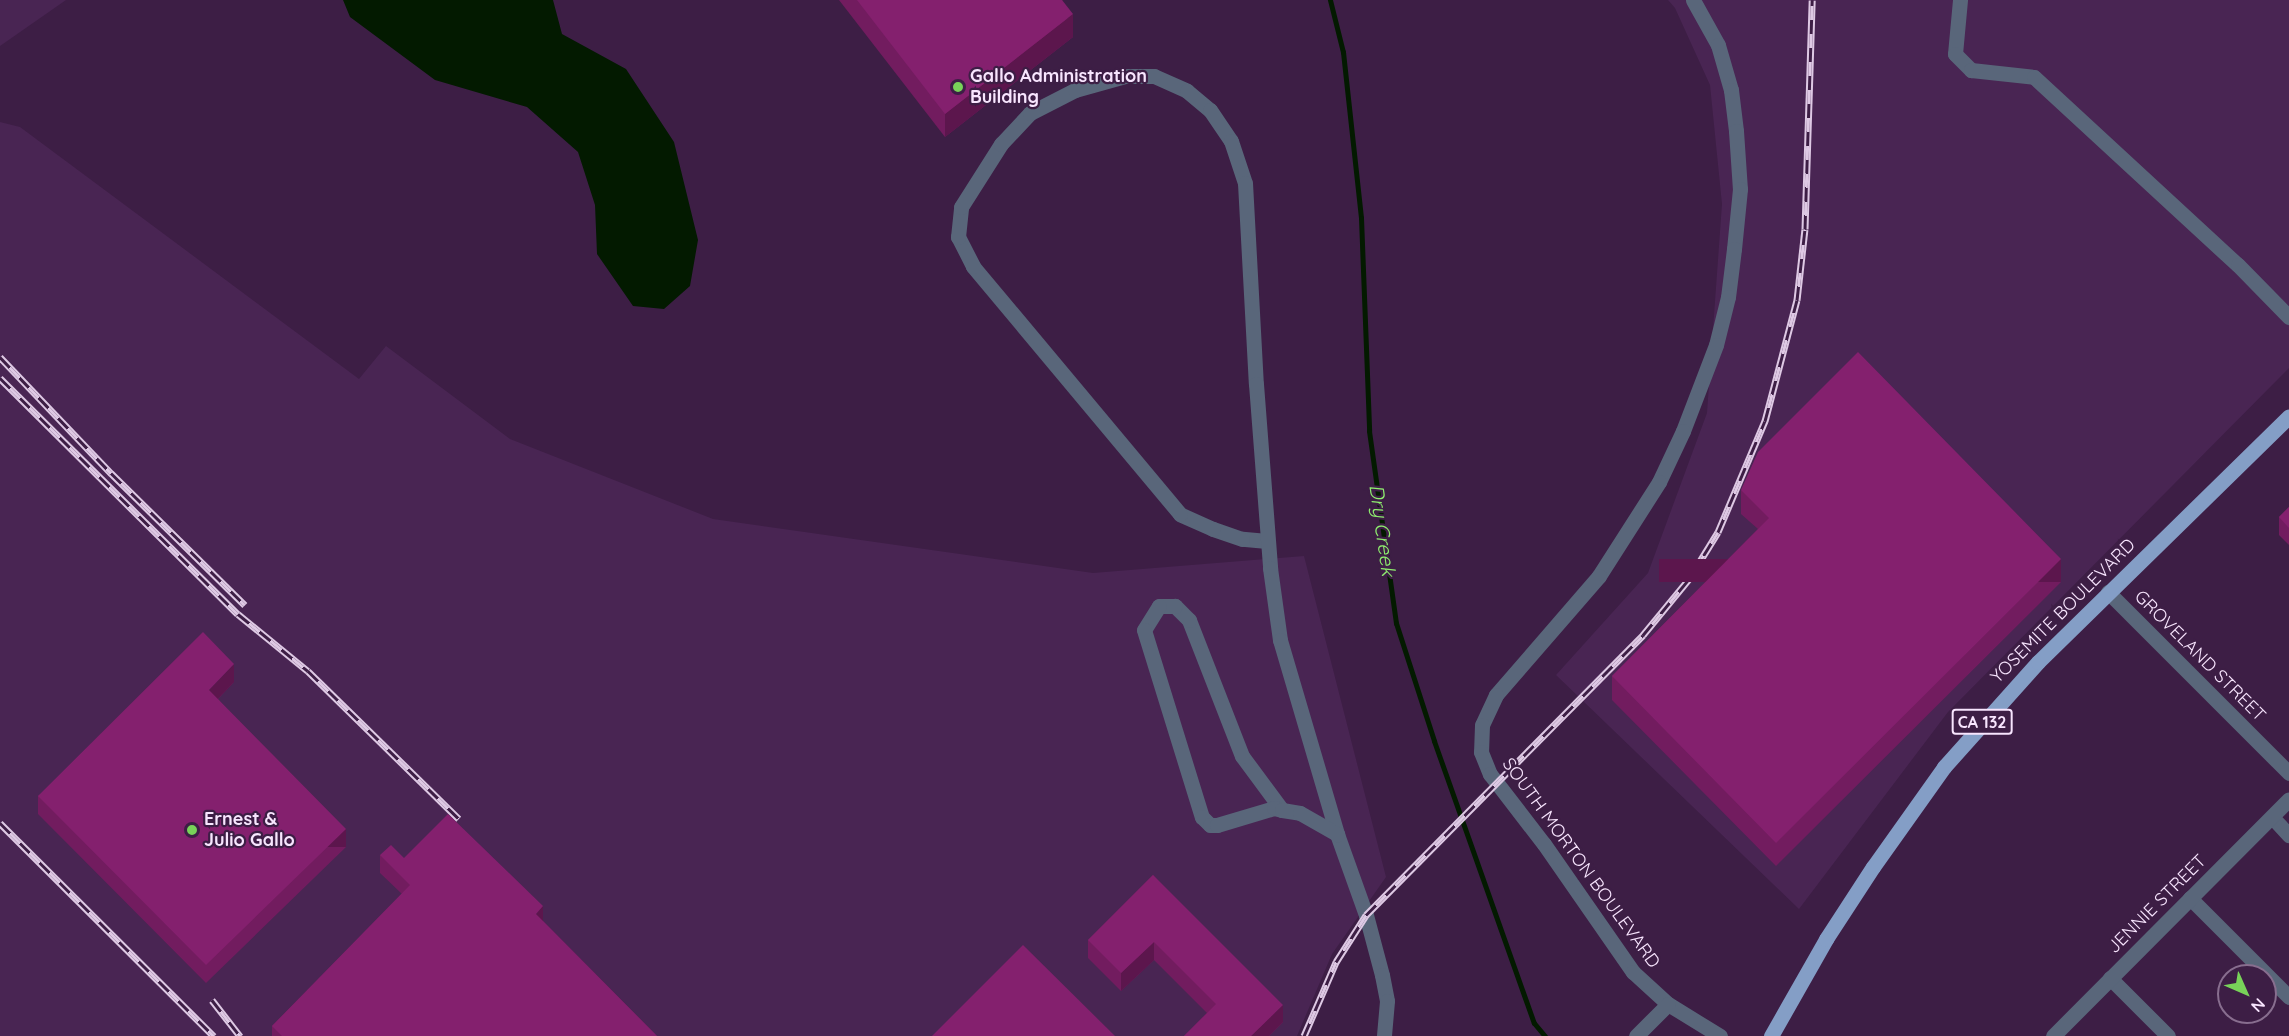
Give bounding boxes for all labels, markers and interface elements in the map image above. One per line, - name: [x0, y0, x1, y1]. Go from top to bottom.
- place label: Gallo Administration Building: [970, 66, 1147, 109]
- marker: Gallo Administration Building: [951, 80, 965, 94]
- water label: Dry Creek: [1365, 483, 1401, 577]
- street label: YOSEMITE BOULEVARD: [1986, 534, 2140, 688]
- street label: GROVELAND STREET: [2130, 586, 2270, 726]
- road number: CA 132: [1950, 709, 2014, 735]
- street label: SOUTH MORTON BOULEVARD: [1497, 754, 1665, 972]
- place label: Ernest & Julio Gallo: [204, 809, 295, 852]
- marker: Ernest & Julio Gallo: [185, 823, 199, 837]
- street label: JENNIE STREET: [2103, 850, 2211, 958]
- north arrow: [2217, 964, 2277, 1024]
- text: N: [2247, 994, 2270, 1017]

